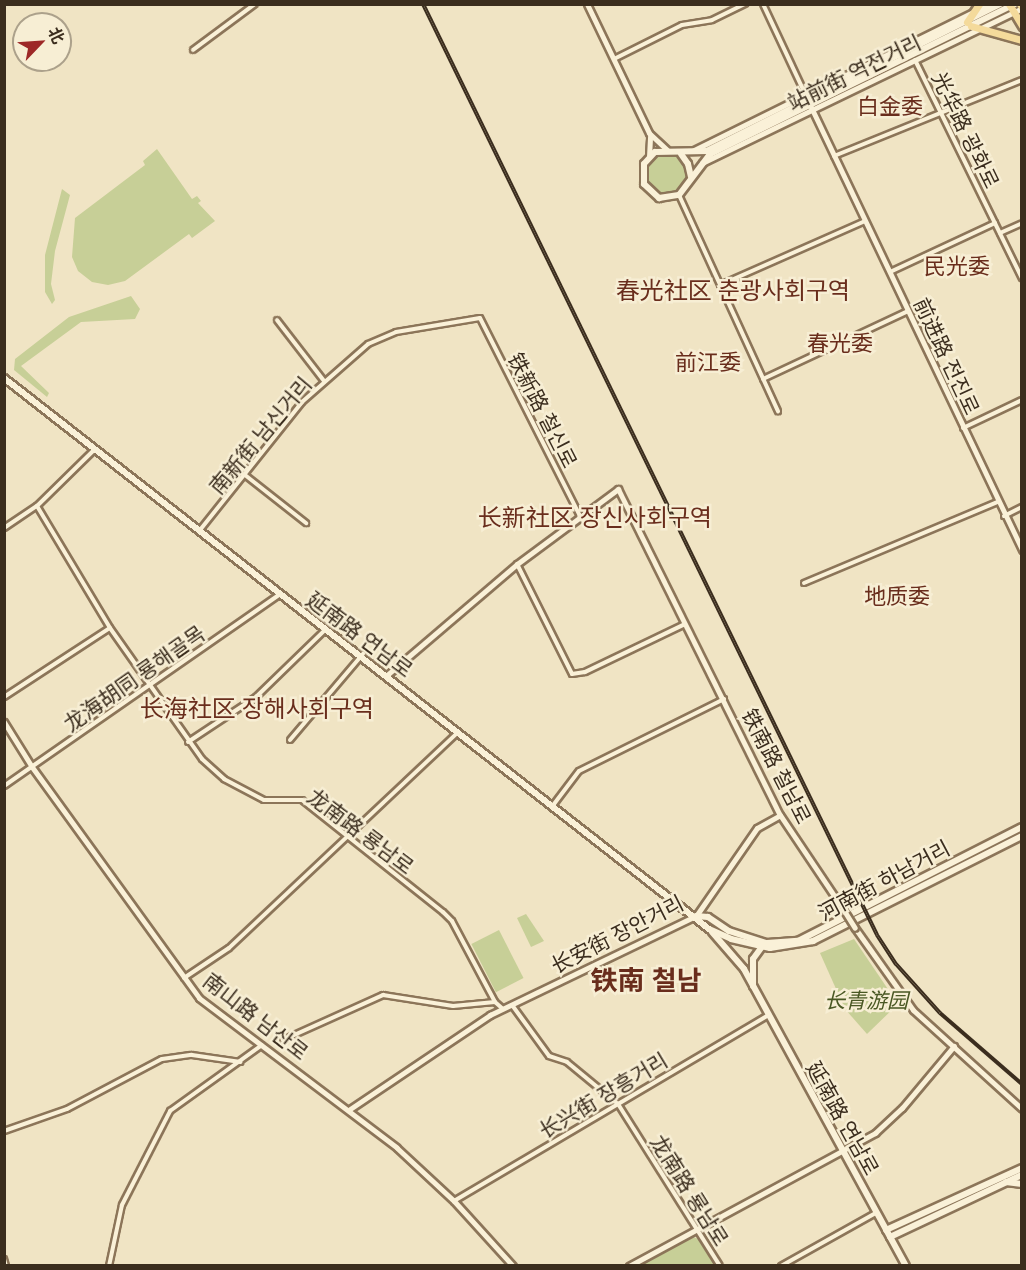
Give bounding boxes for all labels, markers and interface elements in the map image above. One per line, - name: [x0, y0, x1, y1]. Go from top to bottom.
- north arrow: [12, 12, 72, 72]
- text: 北: [43, 23, 70, 47]
- street label: 站前街 역전거리: [783, 29, 925, 115]
- street label: 光华路 광화로: [927, 68, 1005, 192]
- district label: 白金委: [857, 93, 923, 119]
- district label: 民光委: [924, 253, 990, 279]
- district label: 春光社区 춘광사회구역: [616, 277, 850, 305]
- street label: 前进路 전진로: [909, 294, 985, 418]
- district label: 春光委: [807, 330, 873, 356]
- street label: 铁新路 철신로: [503, 348, 583, 472]
- district label: 前江委: [675, 349, 741, 375]
- street label: 南新街 남신거리: [204, 371, 316, 499]
- district label: 长新社区 장신사회구역: [478, 504, 712, 532]
- district label: 地质委: [864, 583, 930, 609]
- street label: 延南路 연남로: [302, 586, 418, 682]
- street label: 龙海胡同 룡해골목: [59, 620, 209, 736]
- district label: 长海社区 장해사회구역: [140, 695, 374, 723]
- street label: 铁南路 철남로: [737, 704, 817, 828]
- street label: 龙南路 룡남로: [303, 783, 419, 879]
- street label: 河南街 하남거리: [814, 835, 954, 925]
- street label: 长安街 장안거리: [547, 890, 687, 978]
- district label: 铁南 철남: [591, 965, 701, 997]
- street label: 南山路 남산로: [199, 967, 313, 1065]
- park label: 长青游园: [824, 987, 908, 1013]
- street label: 长兴街 장흥거리: [534, 1047, 672, 1143]
- street label: 延南路 연남로: [801, 1057, 885, 1179]
- street label: 龙南路 룡남로: [646, 1130, 734, 1250]

